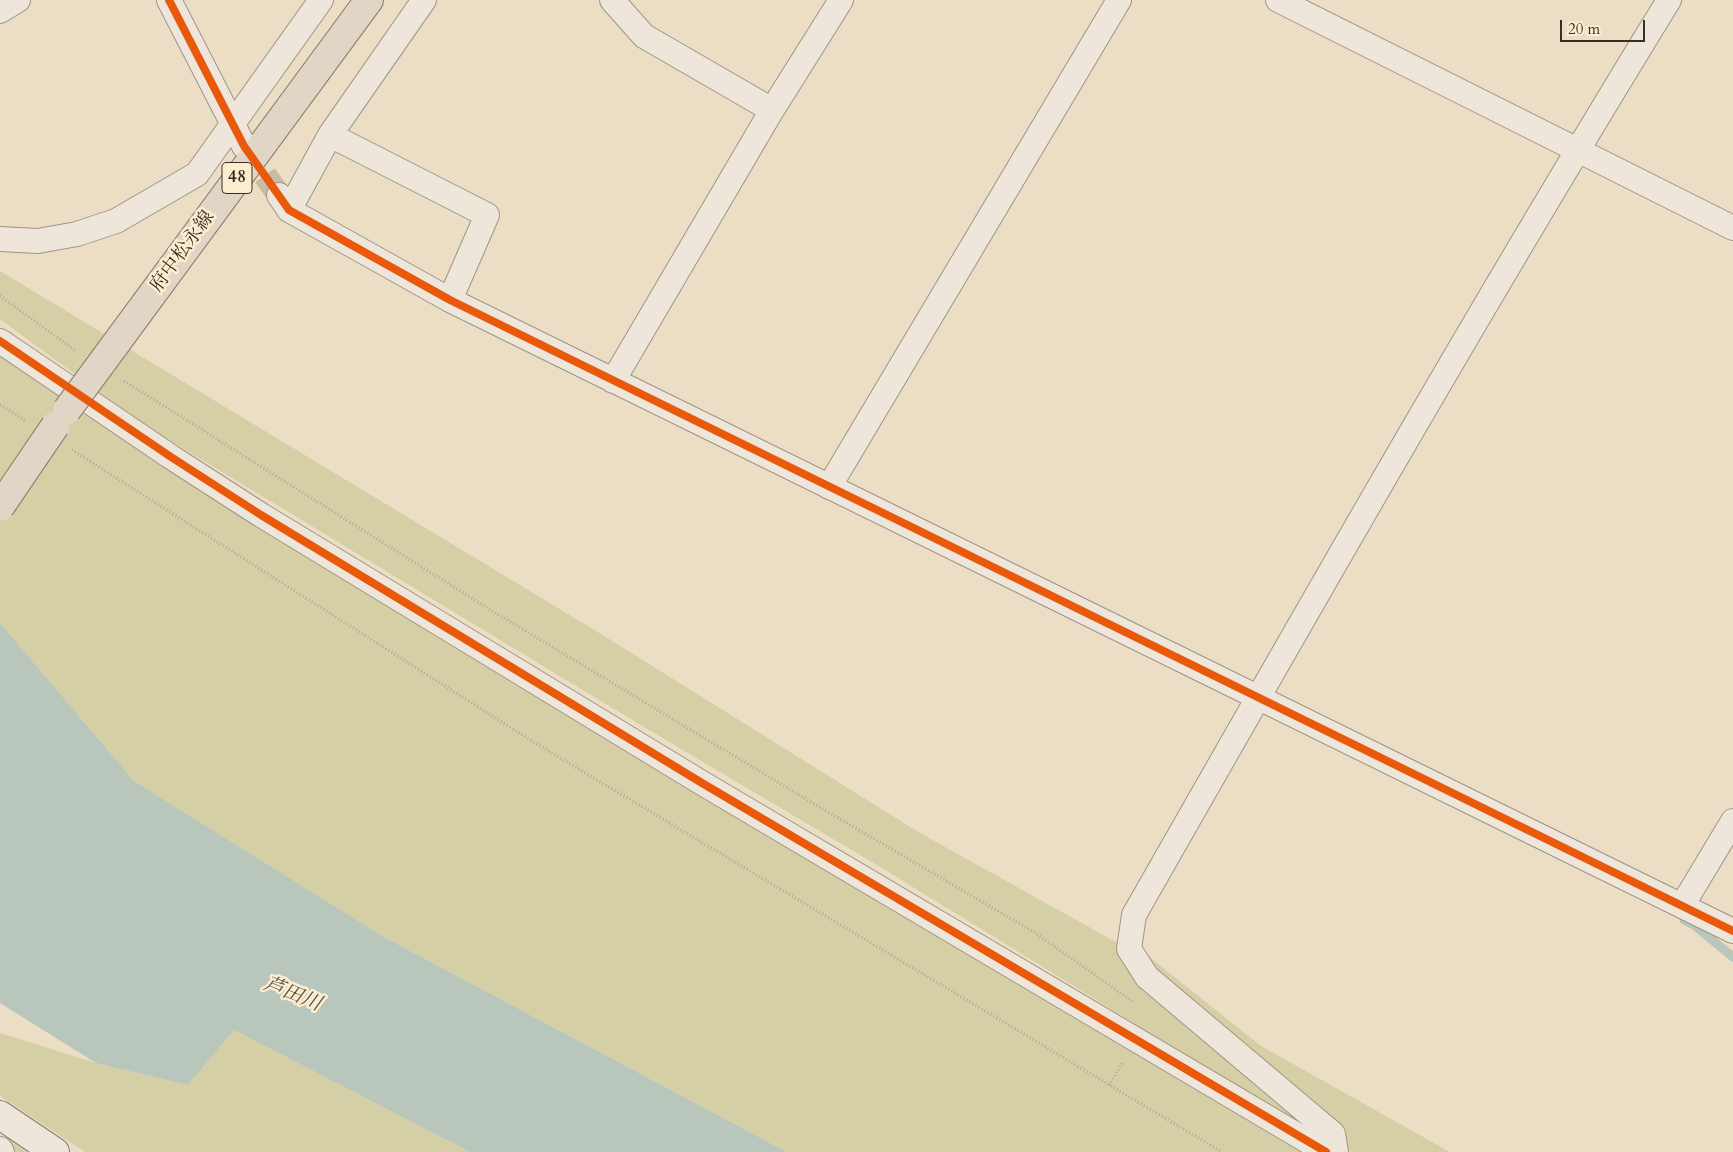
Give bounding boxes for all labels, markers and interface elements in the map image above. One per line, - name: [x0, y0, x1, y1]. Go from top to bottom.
- scale bar: [1563, 10, 1648, 42]
- text: 20 m: [1568, 19, 1600, 39]
- road number: 48: [222, 162, 252, 194]
- street label: 府中松永線: [146, 207, 220, 297]
- water label: 芦田川: [260, 973, 324, 1017]

